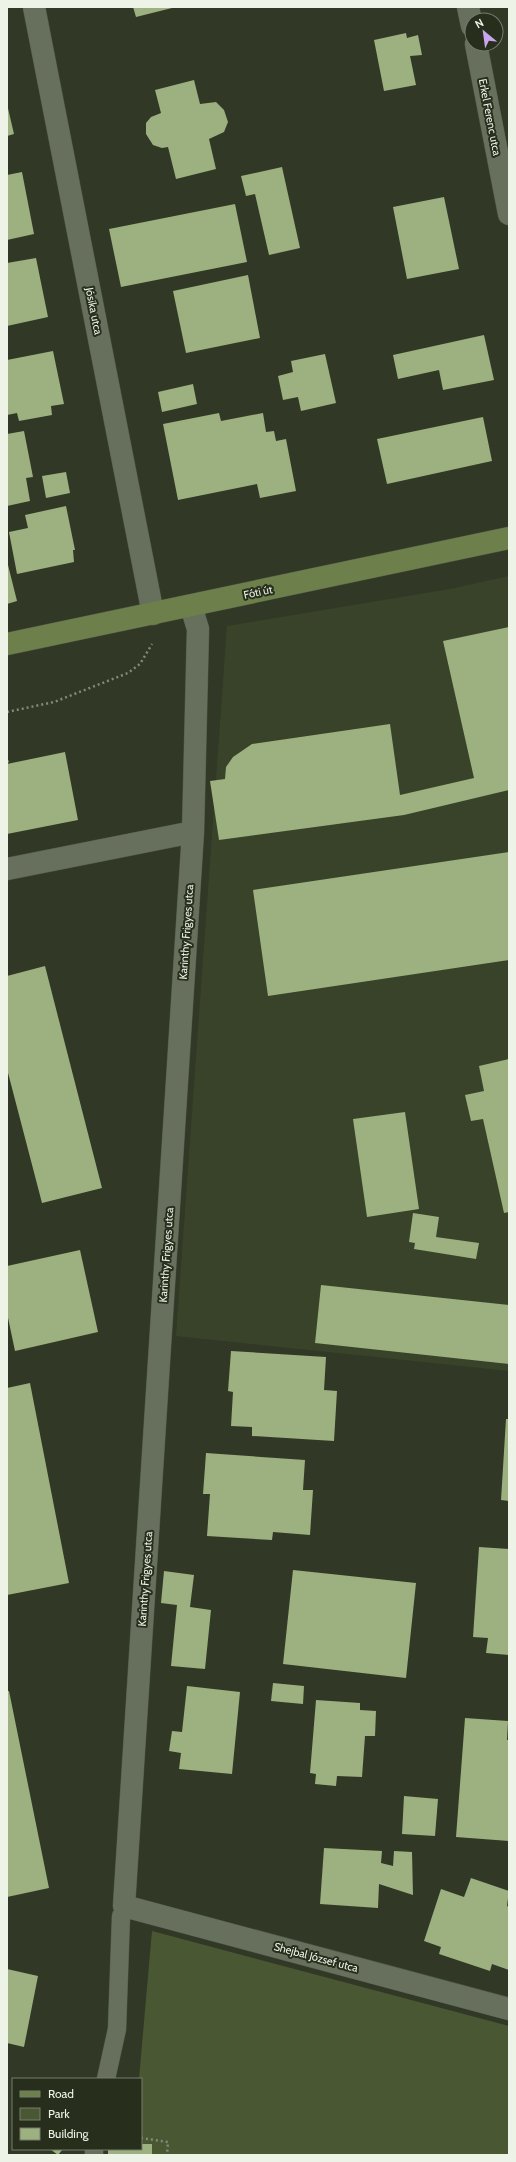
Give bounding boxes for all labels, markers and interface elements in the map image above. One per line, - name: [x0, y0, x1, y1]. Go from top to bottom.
- north arrow: [464, 12, 504, 52]
- text: N: [472, 15, 486, 31]
- street label: Erkel Ferenc utca: [476, 77, 504, 157]
- street label: Jósika utca: [82, 285, 106, 337]
- street label: Fóti út: [242, 582, 274, 602]
- street label: Karinthy Frigyes utca: [176, 883, 196, 980]
- street label: Karinthy Frigyes utca: [156, 1206, 176, 1303]
- street label: Karinthy Frigyes utca: [135, 1530, 155, 1627]
- street label: Shejbal József utca: [272, 1939, 360, 1975]
- legend: [12, 2078, 142, 2150]
- text: Road: [48, 2086, 74, 2101]
- text: Park: [48, 2106, 70, 2121]
- text: Building: [48, 2126, 90, 2141]

